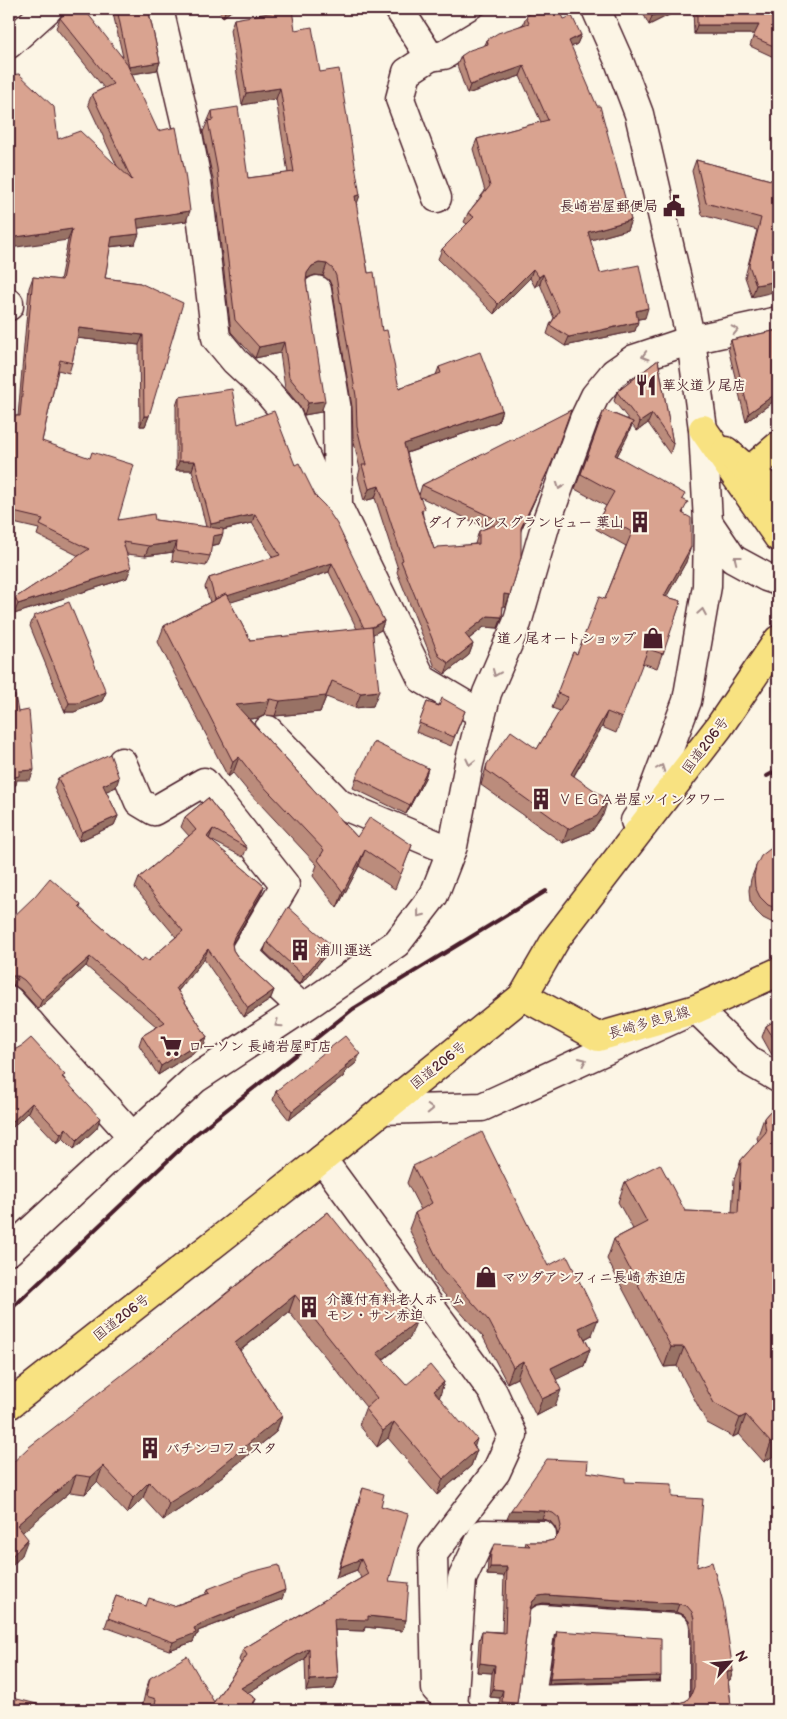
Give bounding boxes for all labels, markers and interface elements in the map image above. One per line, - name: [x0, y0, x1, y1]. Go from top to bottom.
- public building icon: 長崎岩屋郵便局: [661, 193, 687, 219]
- place label: 長崎岩屋郵便局: [560, 198, 658, 215]
- one-way arrow: [730, 325, 739, 336]
- one-way arrow: [641, 350, 650, 360]
- restaurant icon: 華火道ノ尾店: [633, 372, 659, 398]
- place label: 華火道ノ尾店: [662, 377, 746, 394]
- one-way arrow: [556, 481, 566, 490]
- building icon: ダイアパレスグランビュー 葉山: [627, 509, 653, 535]
- place label: ダイアパレスグランビュー 葉山: [428, 514, 624, 531]
- one-way arrow: [733, 556, 742, 565]
- one-way arrow: [697, 608, 707, 616]
- shop icon: 道ノ尾オートショップ: [640, 625, 666, 651]
- place label: 道ノ尾オートショップ: [497, 630, 636, 647]
- one-way arrow: [491, 668, 502, 677]
- street label: 国道206号: [678, 713, 732, 777]
- one-way arrow: [465, 757, 476, 766]
- one-way arrow: [656, 765, 666, 773]
- building icon: ＶＥＧＡ岩屋ツインタワー: [528, 786, 554, 812]
- place label: ＶＥＧＡ岩屋ツインタワー: [558, 791, 726, 808]
- one-way arrow: [417, 908, 425, 917]
- building icon: 浦川運送: [287, 937, 313, 963]
- place label: 浦川運送: [316, 942, 372, 959]
- street label: 長崎多良見線: [606, 1003, 692, 1042]
- one-way arrow: [275, 1017, 284, 1027]
- supermarket icon: ローソン 長崎岩屋町店: [158, 1033, 184, 1059]
- place label: ローソン 長崎岩屋町店: [188, 1038, 332, 1055]
- street label: 国道206号: [407, 1038, 470, 1093]
- one-way arrow: [578, 1057, 587, 1067]
- one-way arrow: [427, 1104, 435, 1114]
- shop icon: マツダアンフィニ長崎 赤迫店: [473, 1264, 499, 1290]
- place label: マツダアンフィニ長崎 赤迫店: [502, 1269, 687, 1286]
- street label: 国道206号: [90, 1290, 153, 1345]
- place label: 介護付有料老人ホーム モン・サン赤迫: [326, 1291, 465, 1324]
- building icon: 介護付有料老人ホーム モン・サン赤迫: [296, 1294, 322, 1320]
- building icon: パチンコフェスタ: [137, 1435, 163, 1461]
- place label: パチンコフェスタ: [166, 1440, 277, 1457]
- north arrow: [704, 1636, 754, 1686]
- text: N: [731, 1648, 751, 1665]

